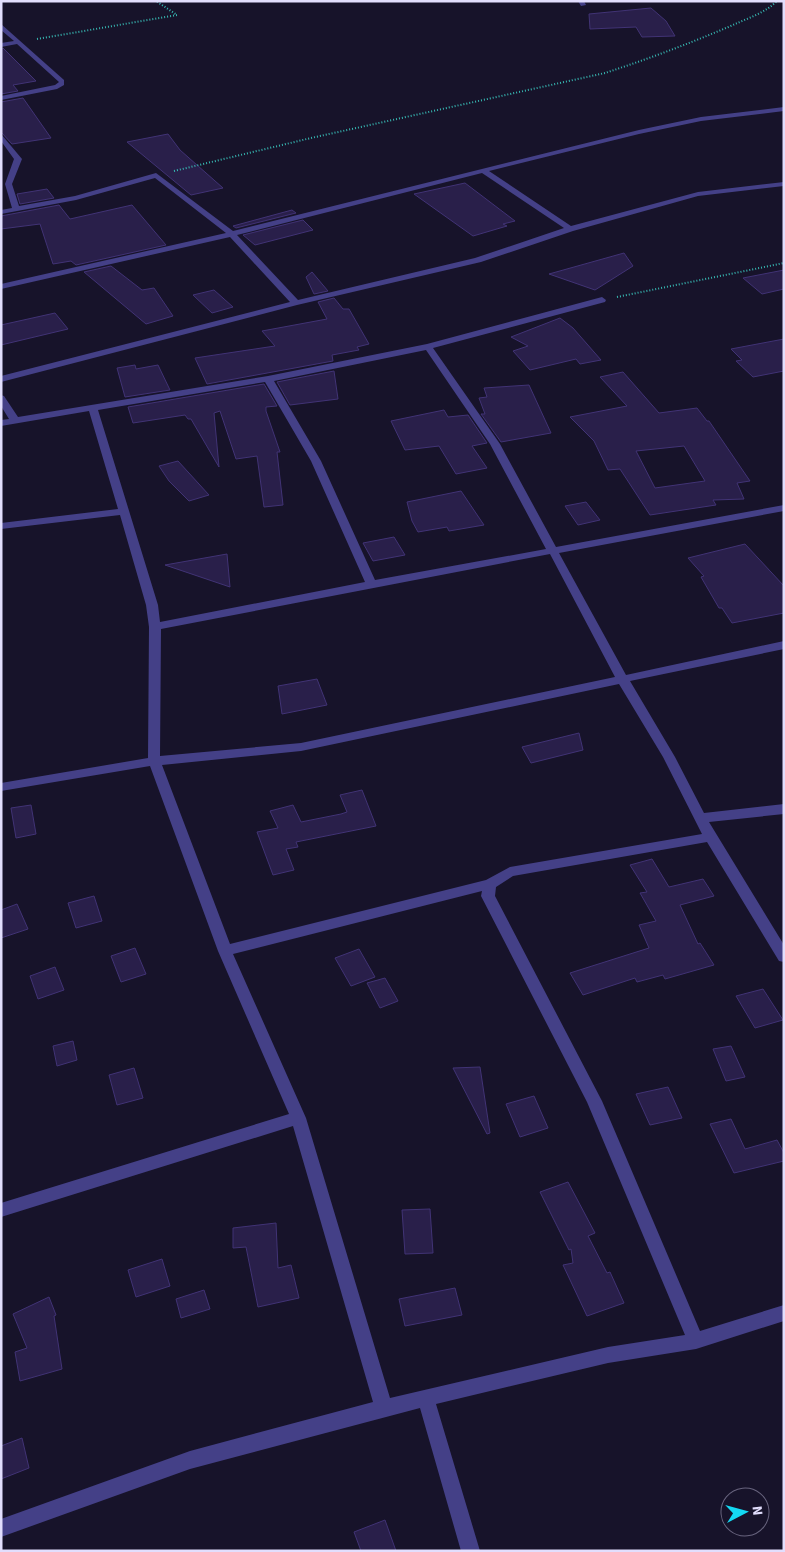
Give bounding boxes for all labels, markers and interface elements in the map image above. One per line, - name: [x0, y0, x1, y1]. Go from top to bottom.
- north arrow: [720, 1487, 770, 1537]
- text: N: [747, 1505, 767, 1516]

